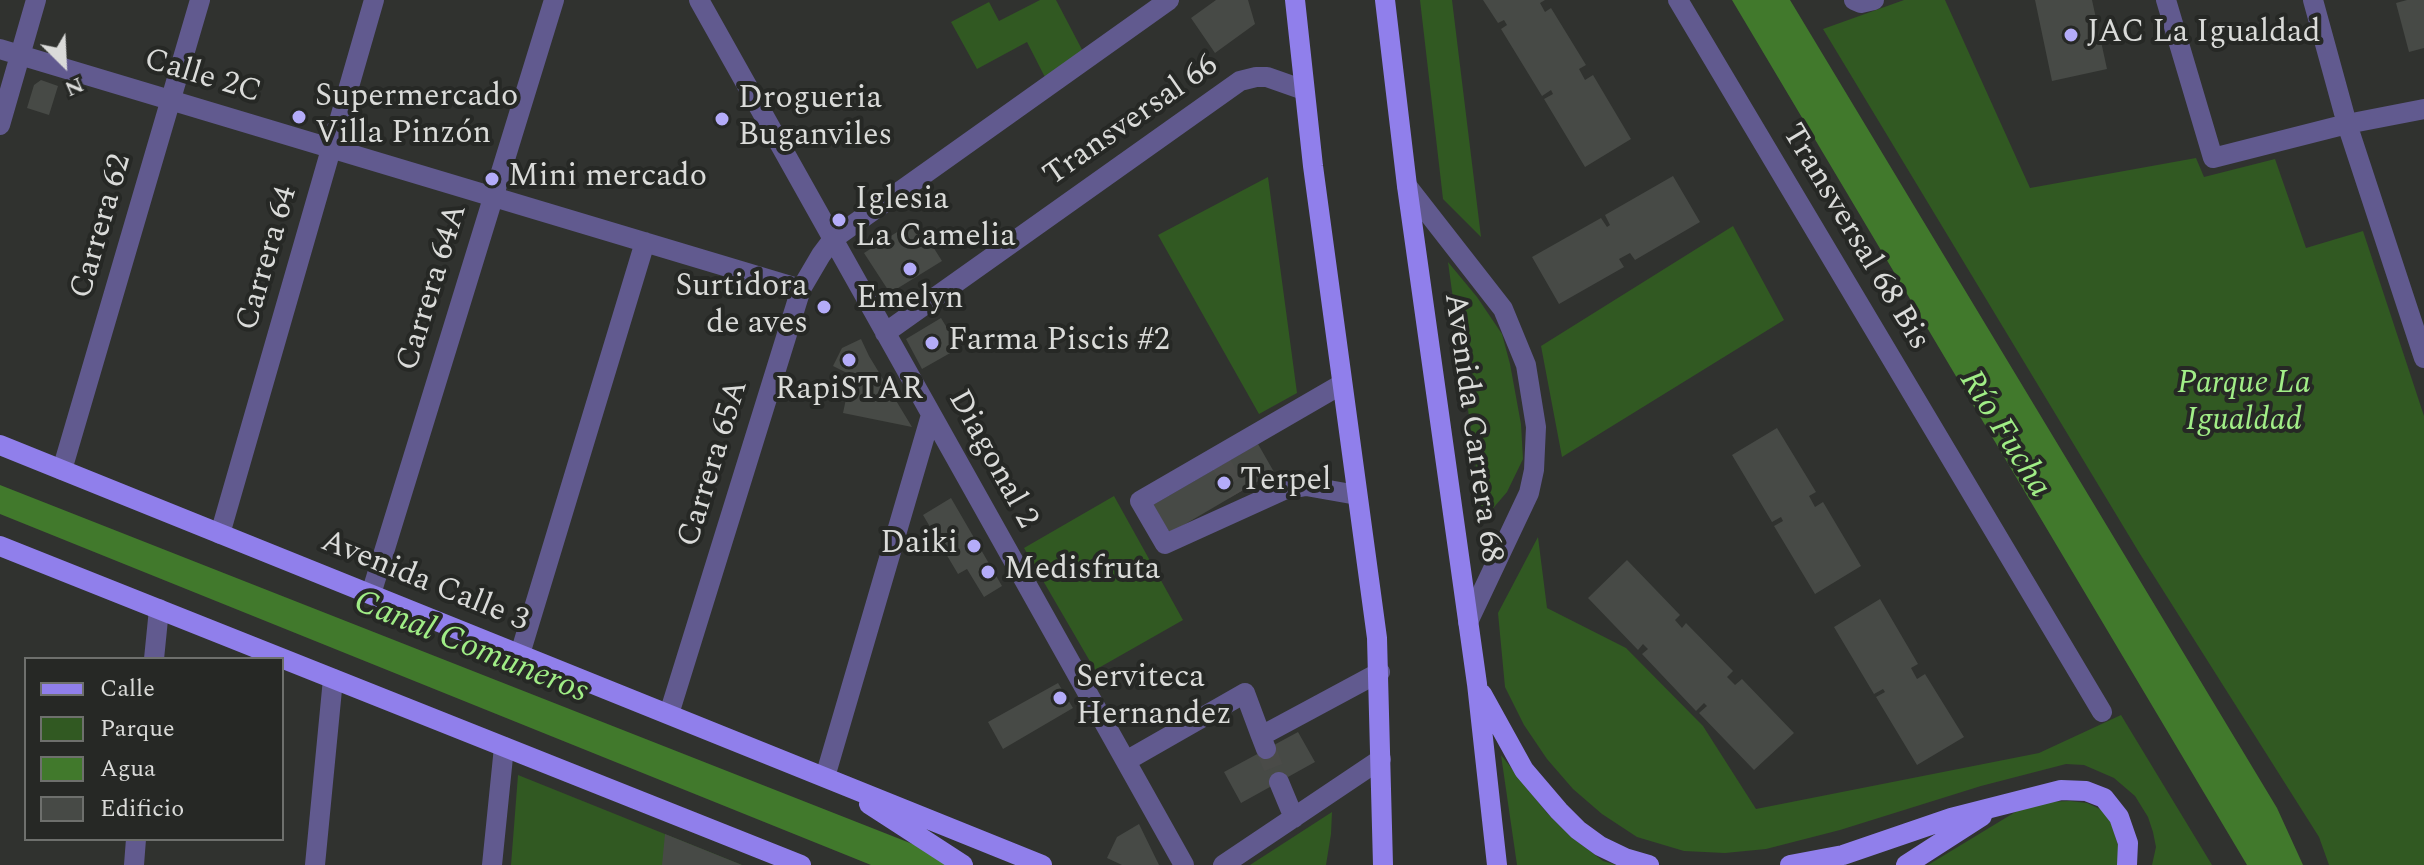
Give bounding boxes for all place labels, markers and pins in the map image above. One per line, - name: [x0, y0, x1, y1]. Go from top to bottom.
- place label: JAC La Igualdad: [2087, 16, 2321, 54]
- marker: JAC La Igualdad: [2062, 26, 2080, 44]
- place label: Supermercado Villa Pinzón: [315, 80, 518, 155]
- place label: Drogueria Buganviles: [738, 82, 892, 157]
- marker: Supermercado Villa Pinzón: [290, 108, 308, 126]
- marker: Drogueria Buganviles: [713, 110, 731, 128]
- place label: Mini mercado: [508, 160, 707, 198]
- marker: Mini mercado: [483, 170, 501, 188]
- place label: Iglesia La Camelia: [855, 183, 1016, 258]
- marker: Iglesia La Camelia: [830, 211, 848, 229]
- marker: Emelyn: [901, 260, 919, 278]
- place label: Surtidora de aves: [675, 270, 808, 345]
- place label: Emelyn: [856, 282, 964, 320]
- marker: Surtidora de aves: [815, 298, 833, 316]
- place label: Farma Piscis #2: [948, 324, 1170, 362]
- marker: Farma Piscis #2: [923, 334, 941, 352]
- marker: RapiSTAR: [840, 351, 858, 369]
- place label: RapiSTAR: [775, 373, 923, 411]
- place label: Terpel: [1240, 464, 1331, 502]
- marker: Terpel: [1215, 474, 1233, 492]
- place label: Daiki: [880, 527, 958, 565]
- marker: Daiki: [965, 537, 983, 555]
- place label: Medisfruta: [1004, 553, 1160, 591]
- marker: Medisfruta: [979, 563, 997, 581]
- place label: Serviteca Hernandez: [1076, 661, 1232, 736]
- marker: Serviteca Hernandez: [1051, 689, 1069, 707]

